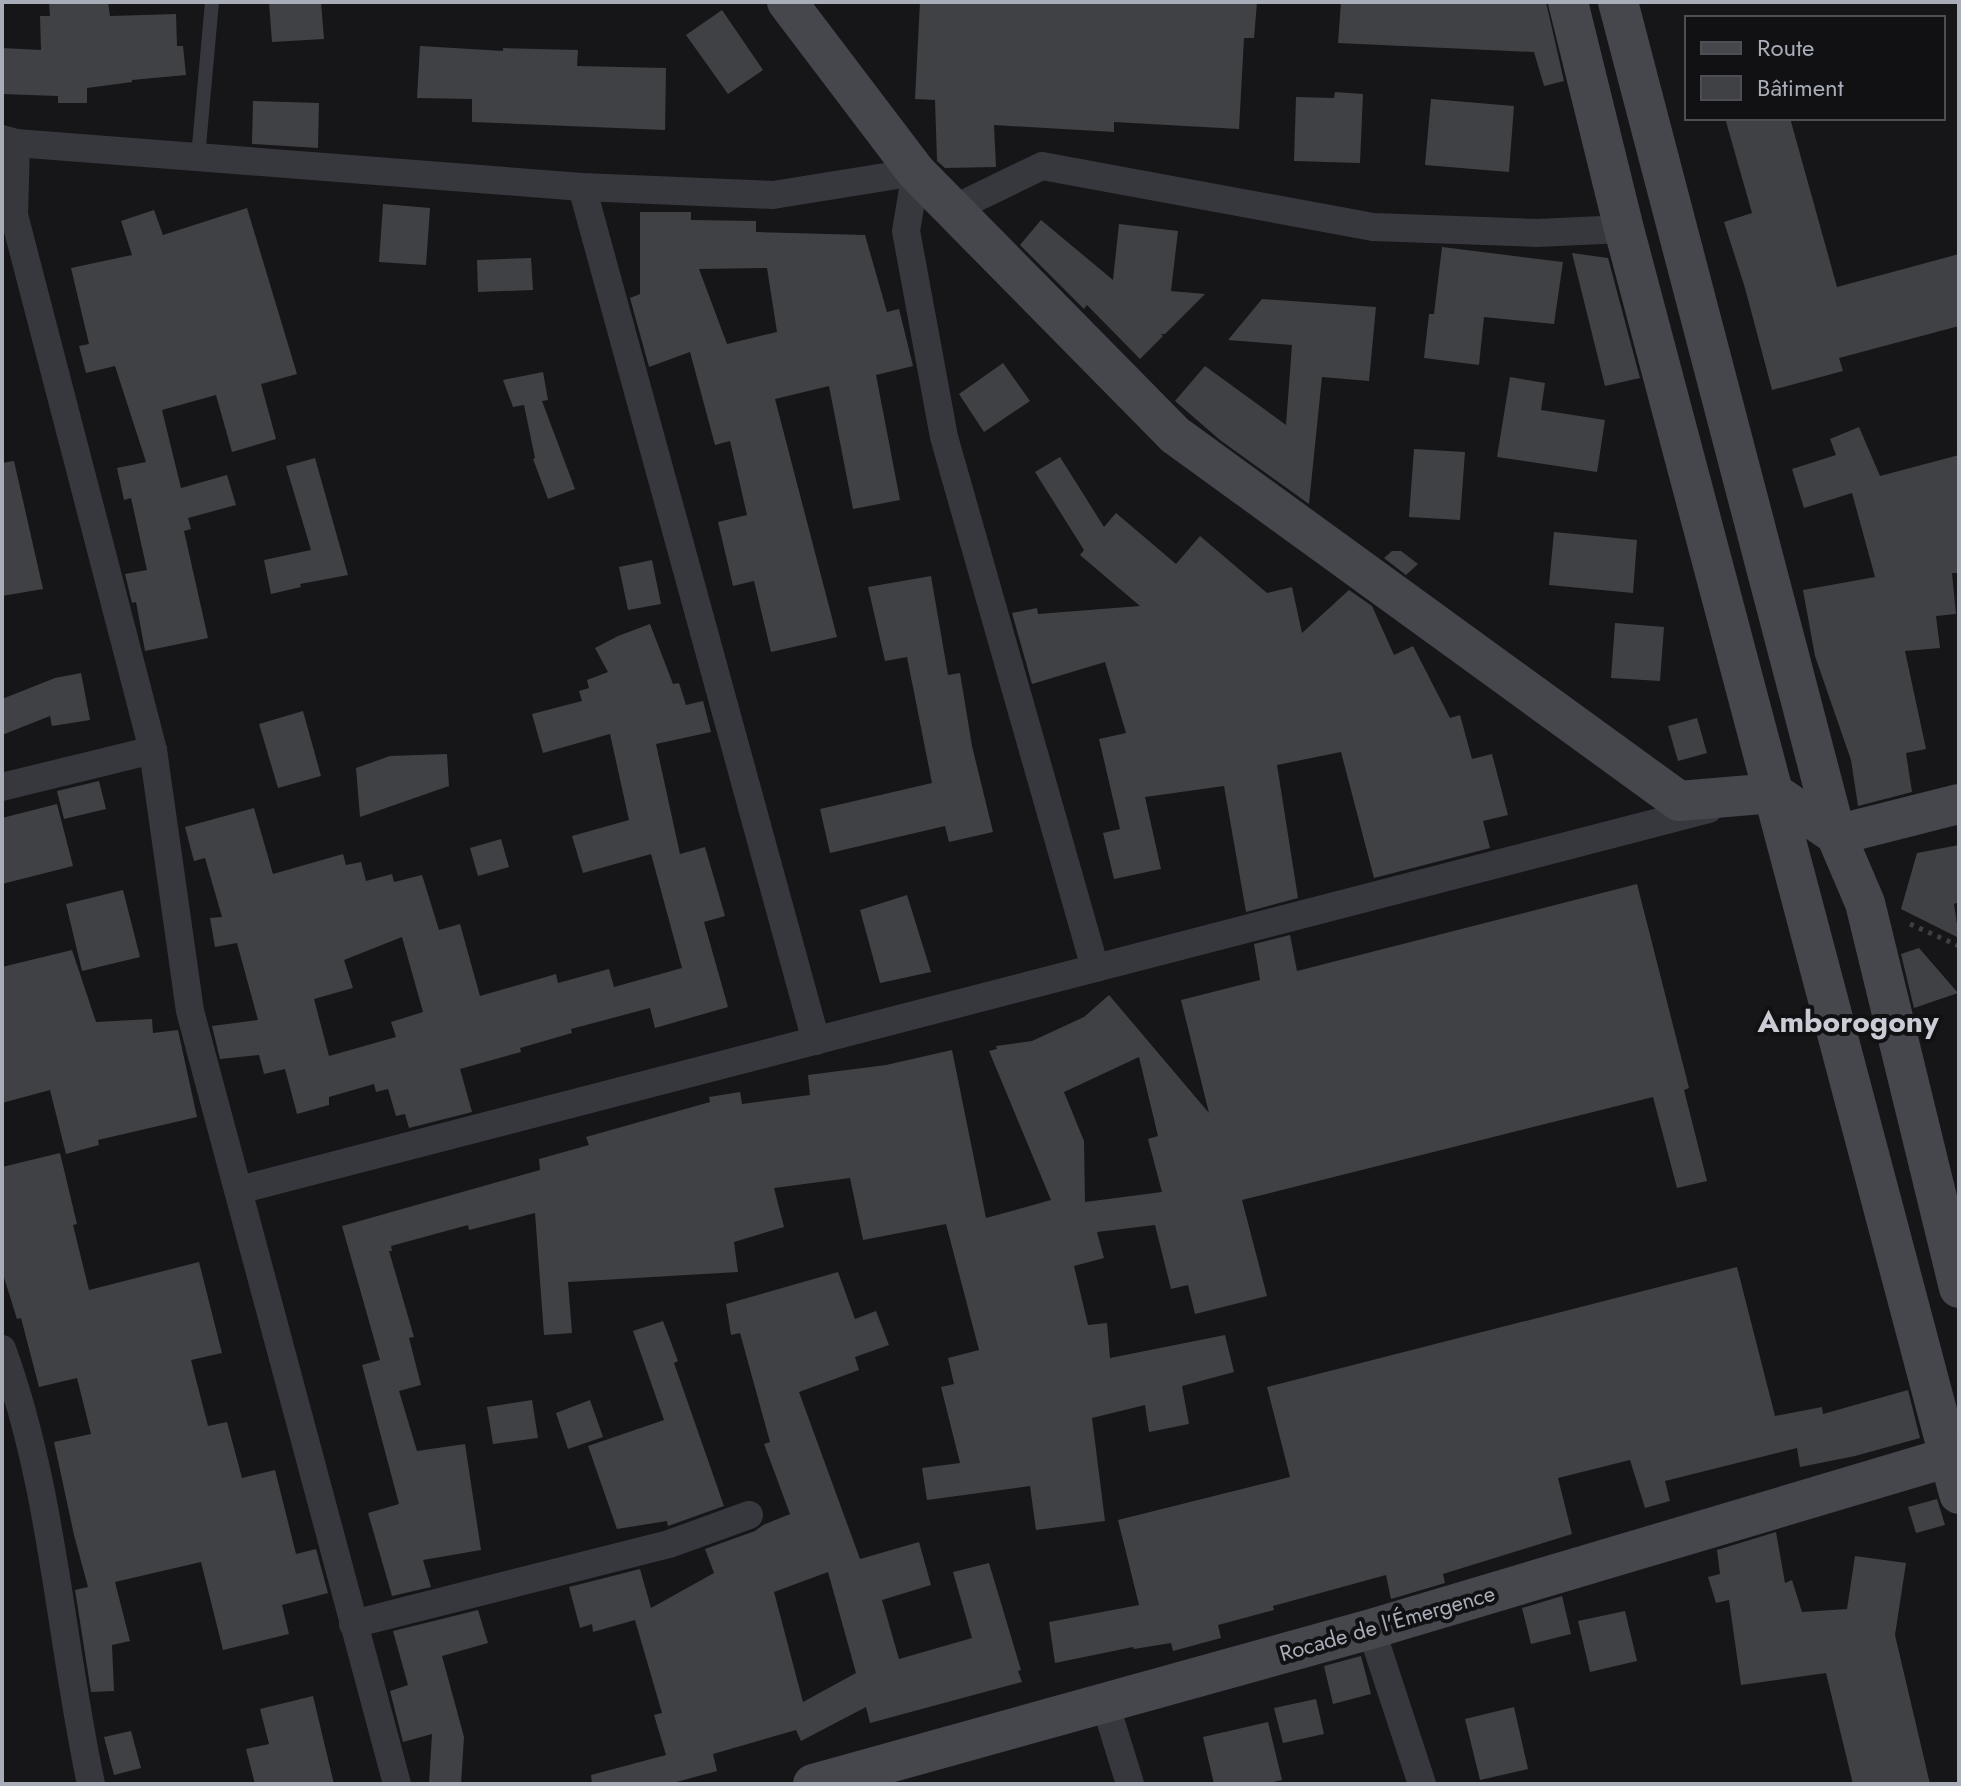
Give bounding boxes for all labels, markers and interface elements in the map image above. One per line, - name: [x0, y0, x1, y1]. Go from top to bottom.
- legend: [1685, 16, 1945, 120]
- text: Route: [1757, 30, 1814, 65]
- text: Bâtiment: [1757, 70, 1844, 105]
- district label: Amborogony: [1756, 1000, 1939, 1043]
- street label: Rocade de l'Émergence: [1276, 1577, 1498, 1669]

